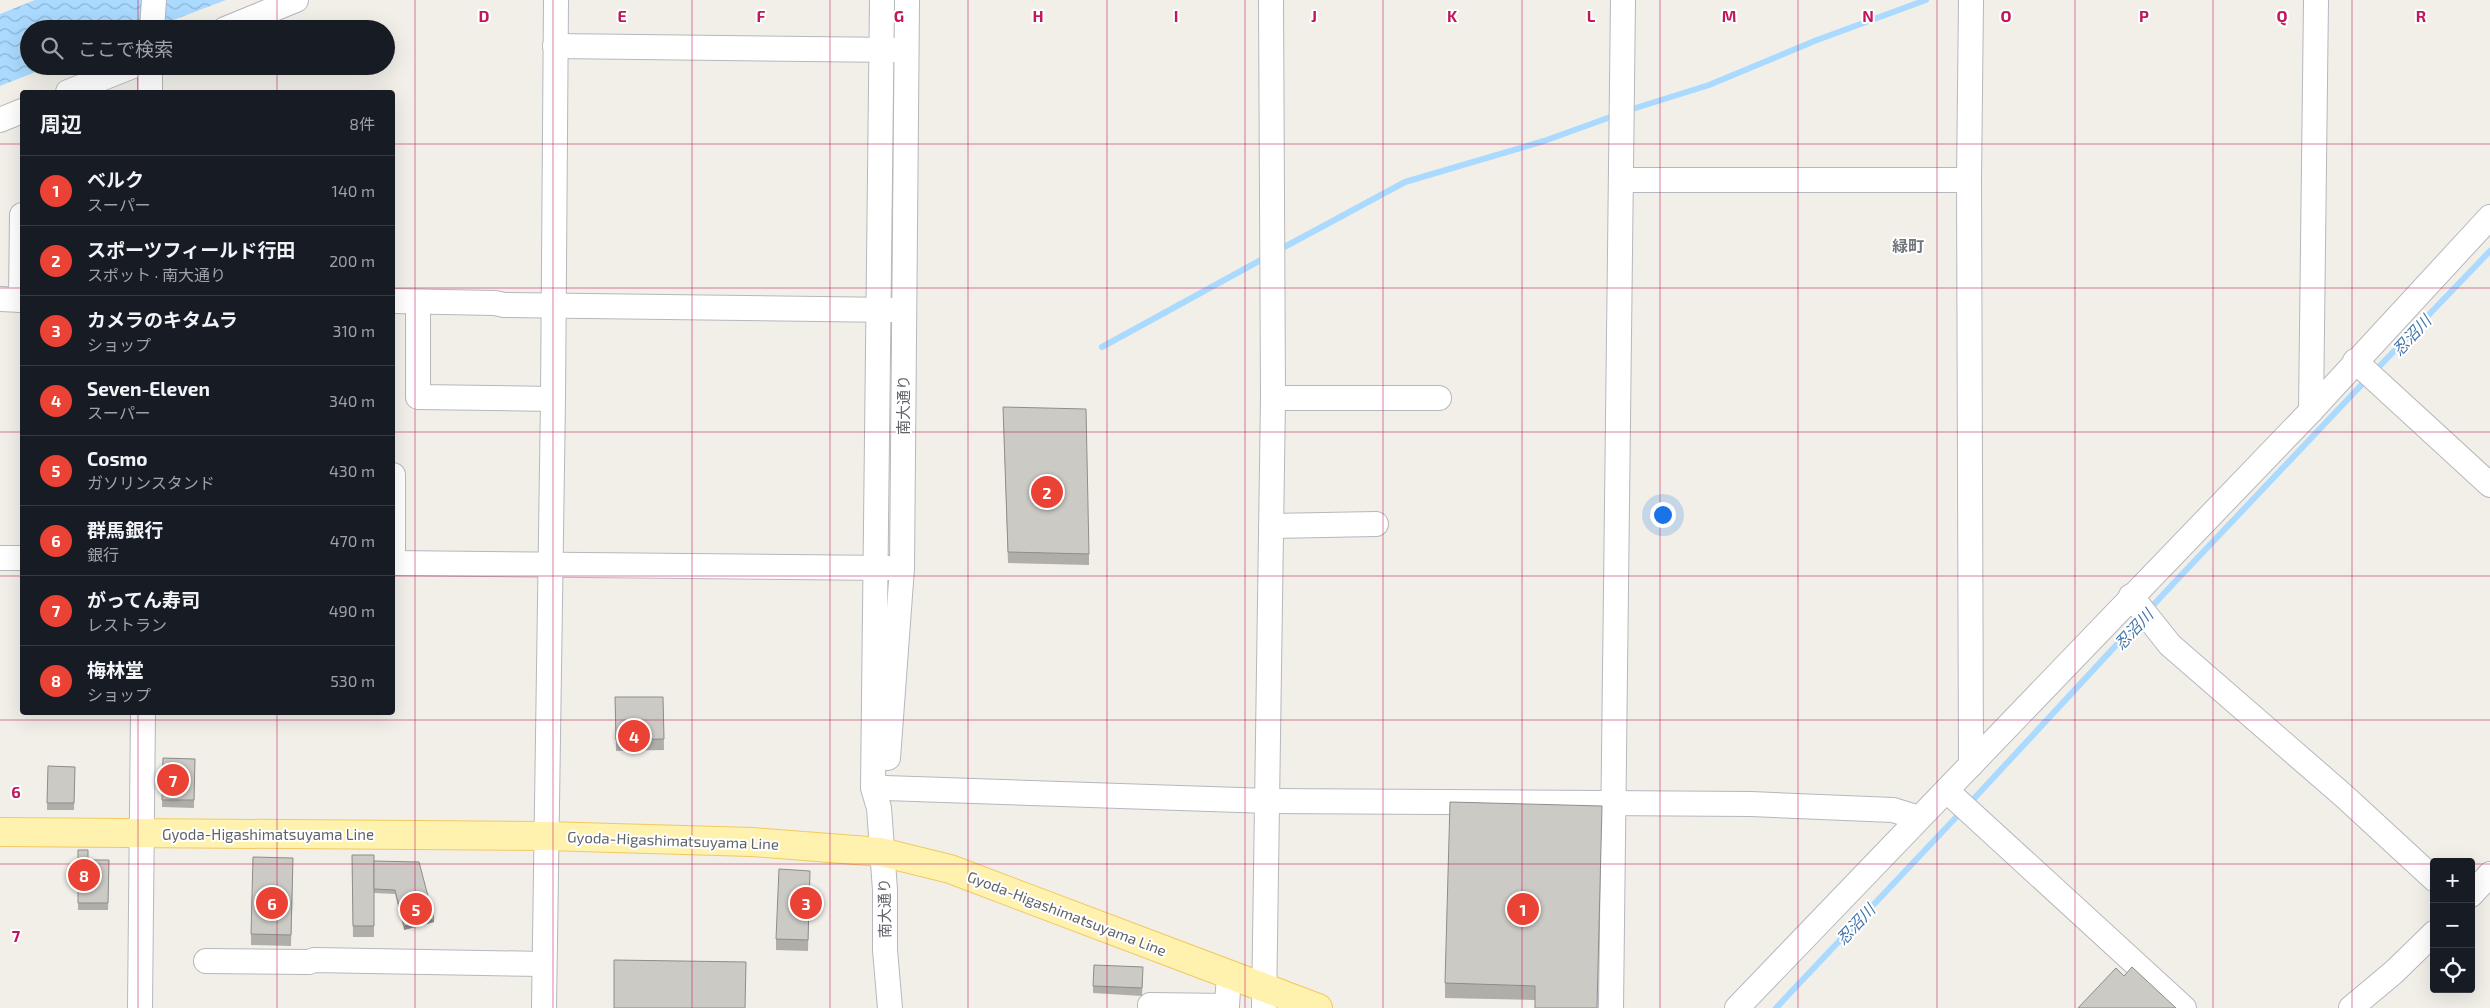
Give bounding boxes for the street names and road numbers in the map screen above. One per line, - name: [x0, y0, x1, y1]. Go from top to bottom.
- street label: 南大通り: [894, 375, 912, 435]
- street label: Gyoda-Higashimatsuyama Line: [162, 825, 374, 843]
- street label: Gyoda-Higashimatsuyama Line: [567, 827, 779, 853]
- street label: Gyoda-Higashimatsuyama Line: [965, 867, 1169, 959]
- street label: 南大通り: [874, 878, 894, 938]

